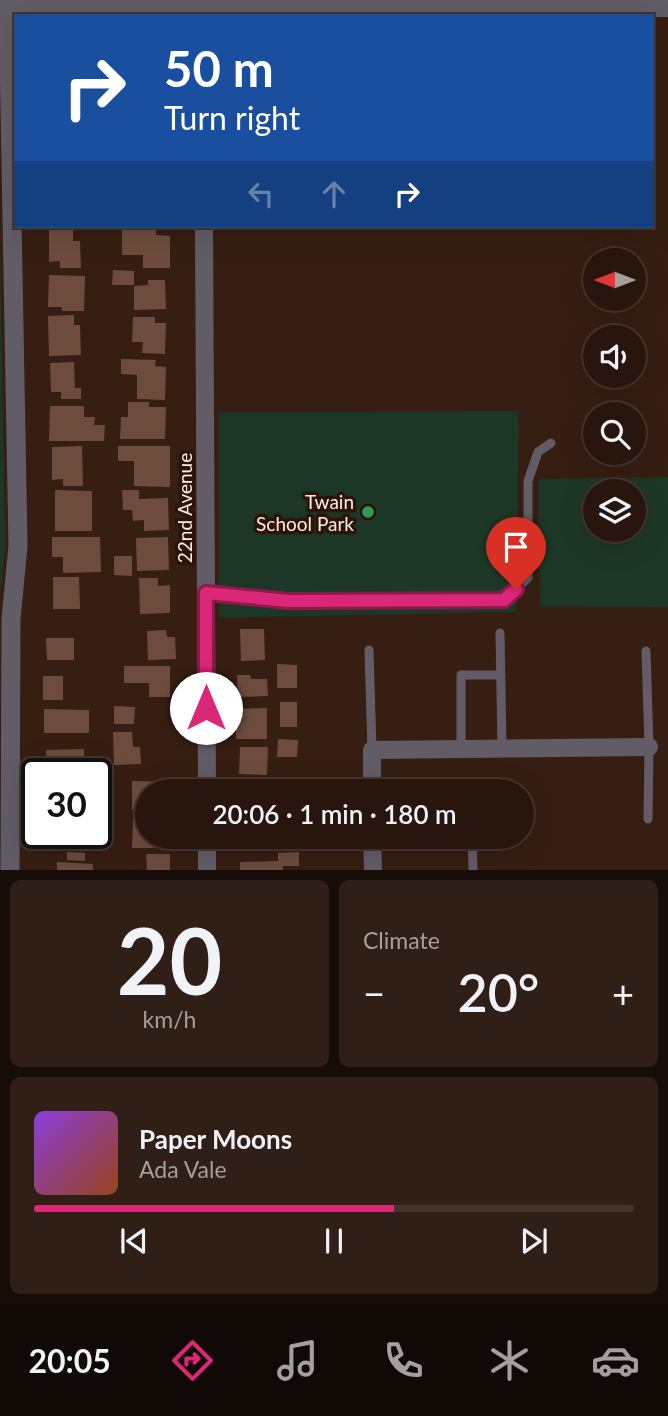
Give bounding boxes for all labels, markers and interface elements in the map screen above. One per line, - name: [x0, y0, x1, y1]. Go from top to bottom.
- text: 50 m: [164, 39, 274, 97]
- icon: right: [49, 42, 140, 133]
- text: Turn right: [164, 98, 300, 137]
- icon: left: [242, 175, 280, 213]
- icon: ahead: [315, 175, 353, 213]
- icon: right: [388, 175, 426, 213]
- north arrow: [583, 248, 646, 312]
- map controls: [583, 248, 646, 542]
- button: sound: [583, 325, 646, 388]
- button: search: [583, 402, 646, 465]
- street label: 22nd Avenue: [173, 453, 196, 563]
- button: layers: [583, 479, 646, 542]
- place label: Twain School Park: [256, 490, 354, 535]
- marker: Twain School Park: [360, 504, 376, 520]
- pin: [486, 517, 546, 589]
- icon: arrive: [497, 528, 535, 566]
- position arrow: [169, 671, 243, 745]
- speed limit sign: 30: [21, 758, 112, 849]
- text: 20:06 · 1 min · 180 m: [212, 798, 457, 830]
- text: 20: [117, 905, 222, 1014]
- text: Climate: [363, 926, 440, 954]
- text: 20°: [458, 961, 539, 1023]
- text: −: [363, 970, 385, 1016]
- text: +: [612, 970, 634, 1016]
- text: km/h: [143, 1005, 196, 1033]
- text: Paper Moons: [139, 1123, 292, 1155]
- text: Ada Vale: [139, 1155, 227, 1183]
- icon: previous: [115, 1222, 153, 1260]
- icon: pause: [315, 1222, 353, 1260]
- icon: next: [515, 1222, 553, 1260]
- icon: directions: [168, 1336, 217, 1385]
- icon: music: [273, 1336, 322, 1385]
- icon: phone: [379, 1336, 428, 1385]
- icon: climate: [485, 1336, 534, 1385]
- icon: car: [591, 1336, 640, 1385]
- text: 20:05: [28, 1341, 111, 1380]

